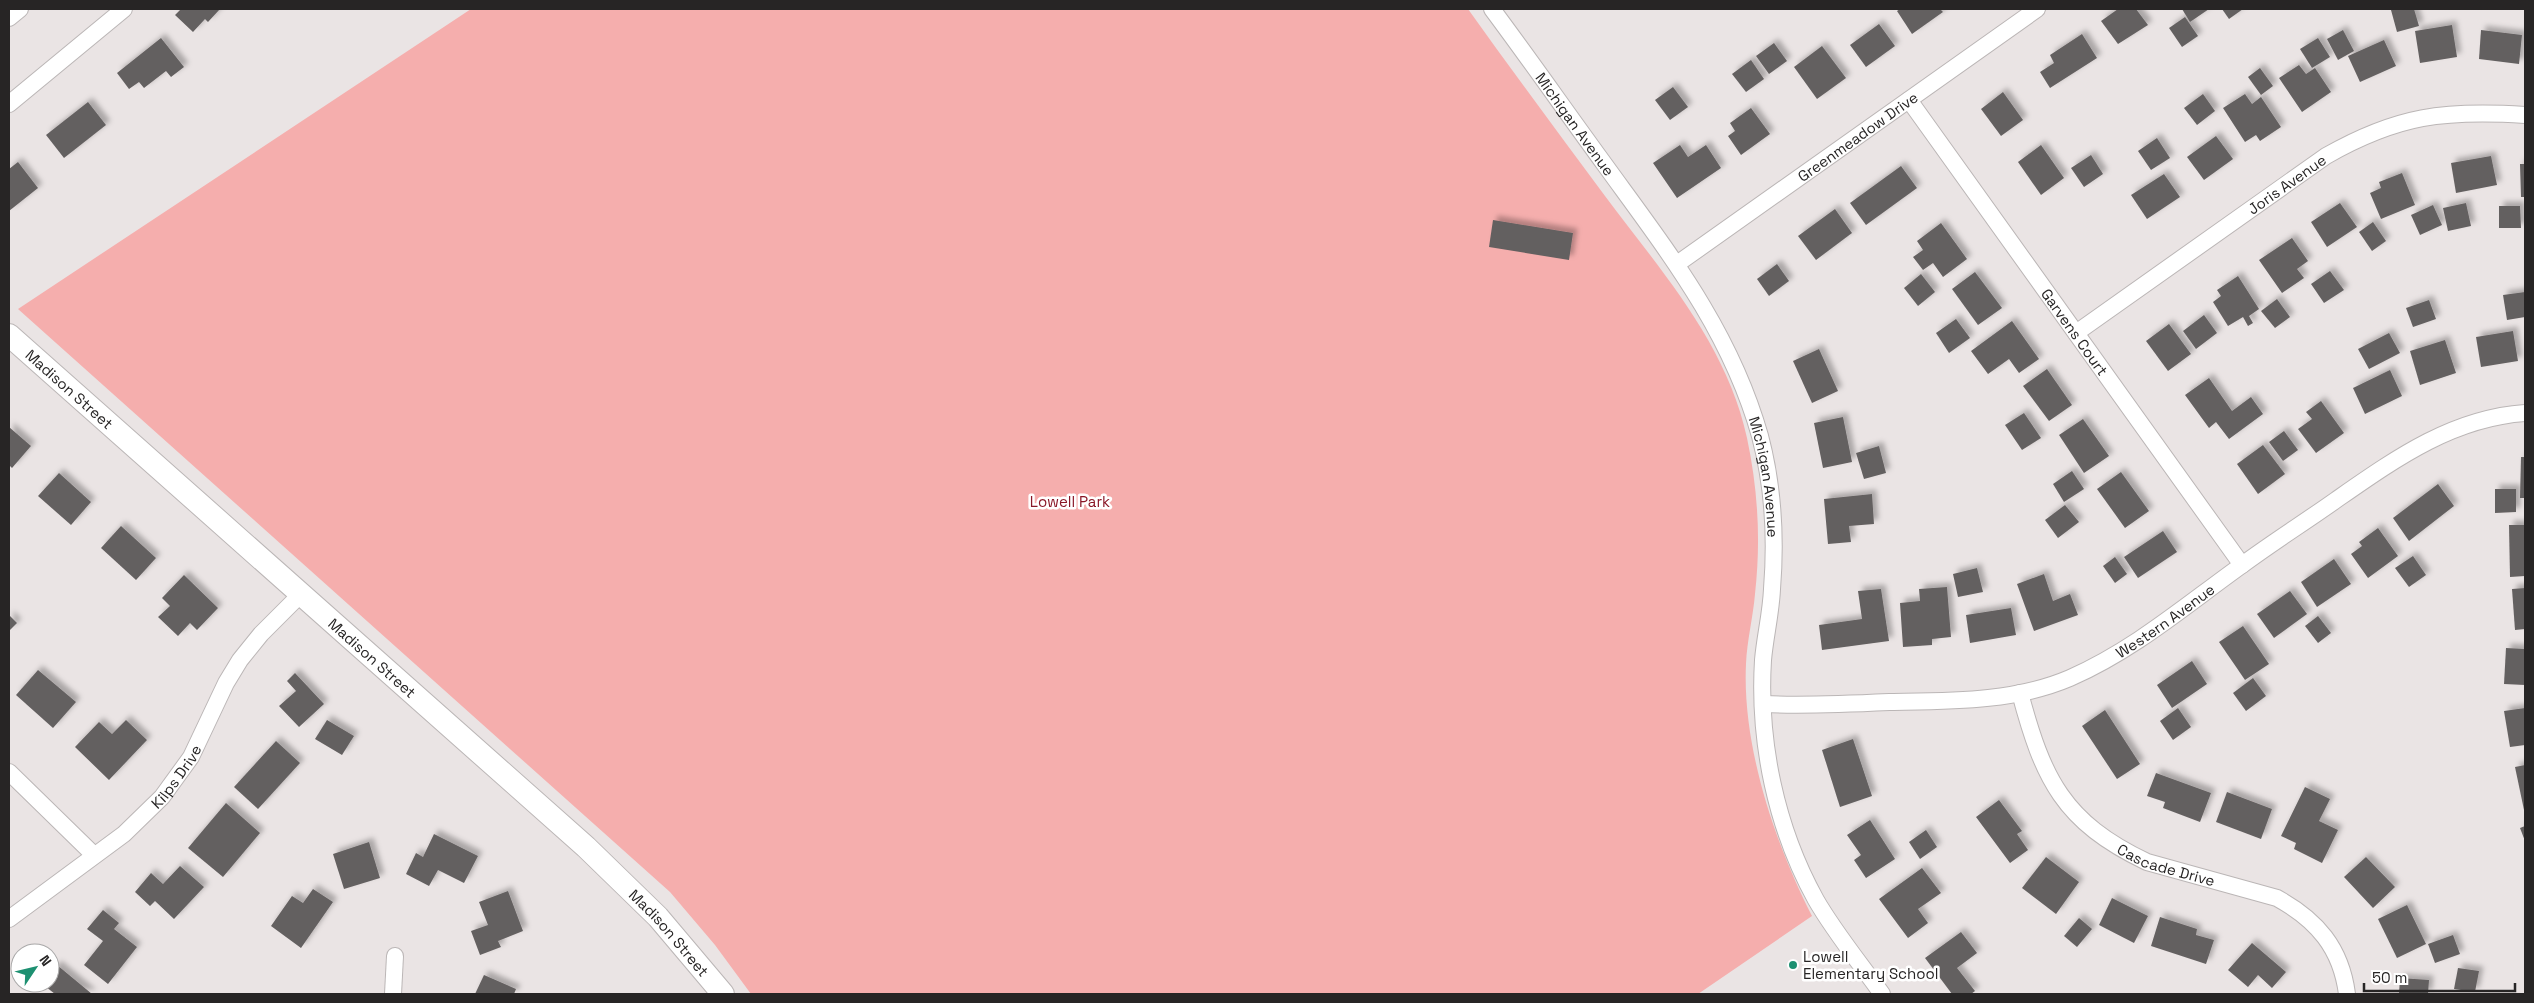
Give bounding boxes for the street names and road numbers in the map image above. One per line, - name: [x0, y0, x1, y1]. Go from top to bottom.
- street label: Michigan Avenue: [1532, 69, 1619, 179]
- street label: Greenmeadow Drive: [1793, 87, 1921, 185]
- street label: Joris Avenue: [2244, 150, 2330, 218]
- street label: Garvens Court: [2037, 285, 2113, 379]
- street label: Madison Street: [22, 345, 117, 433]
- street label: Michigan Avenue: [1745, 414, 1783, 538]
- street label: Western Avenue: [2112, 579, 2218, 662]
- street label: Madison Street: [325, 614, 420, 702]
- street label: Kilps Drive: [147, 742, 205, 812]
- street label: Cascade Drive: [2114, 839, 2217, 890]
- street label: Madison Street: [625, 885, 713, 980]

